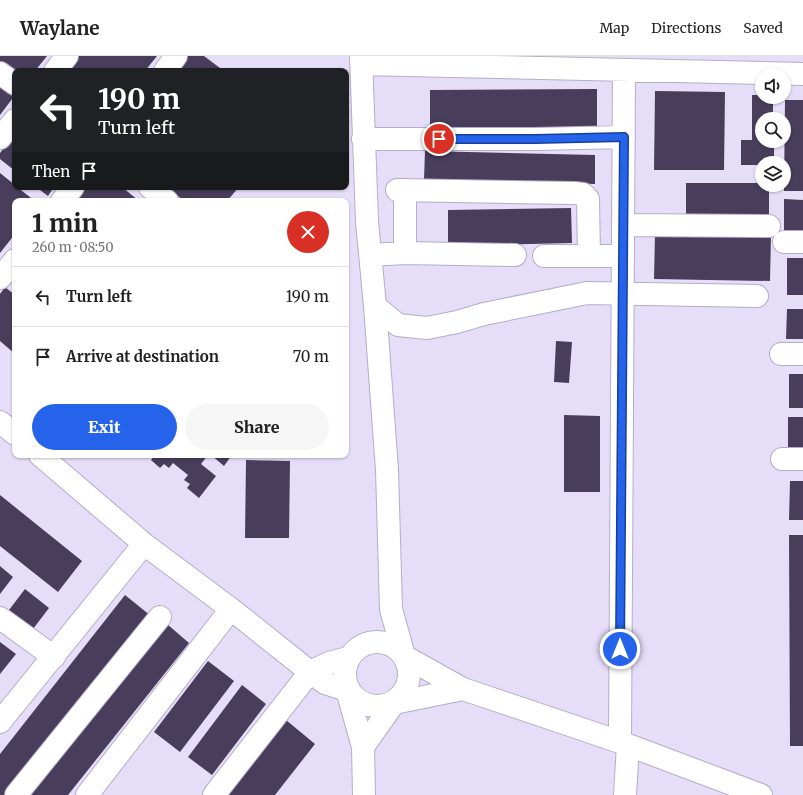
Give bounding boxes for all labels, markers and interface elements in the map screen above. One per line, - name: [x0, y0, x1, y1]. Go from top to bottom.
- text: Waylane: [20, 16, 100, 40]
- text: Map: [599, 19, 629, 37]
- text: Directions: [651, 19, 721, 37]
- text: Saved: [743, 19, 783, 37]
- map controls: [755, 68, 791, 192]
- button: sound: [755, 68, 791, 104]
- text: 190 m: [98, 81, 180, 117]
- icon: left: [32, 84, 84, 136]
- button: search: [755, 112, 791, 148]
- text: Turn left: [98, 116, 175, 139]
- pin: [422, 122, 456, 156]
- icon: arrive: [428, 128, 450, 150]
- button: layers: [755, 156, 791, 192]
- icon: arrive: [78, 160, 100, 182]
- text: Then: [32, 162, 70, 181]
- text: 1 min: [32, 208, 98, 239]
- button: close: [287, 211, 329, 253]
- text: 260 m · 08:50: [32, 239, 114, 256]
- icon: left: [32, 286, 54, 308]
- text: Turn left: [66, 287, 132, 306]
- text: 190 m: [286, 287, 329, 306]
- icon: arrive: [32, 346, 54, 368]
- text: Arrive at destination: [66, 347, 219, 366]
- text: 70 m: [293, 347, 329, 366]
- button: Exit: [32, 404, 177, 450]
- button: Share: [185, 404, 329, 450]
- position arrow: [599, 628, 641, 670]

